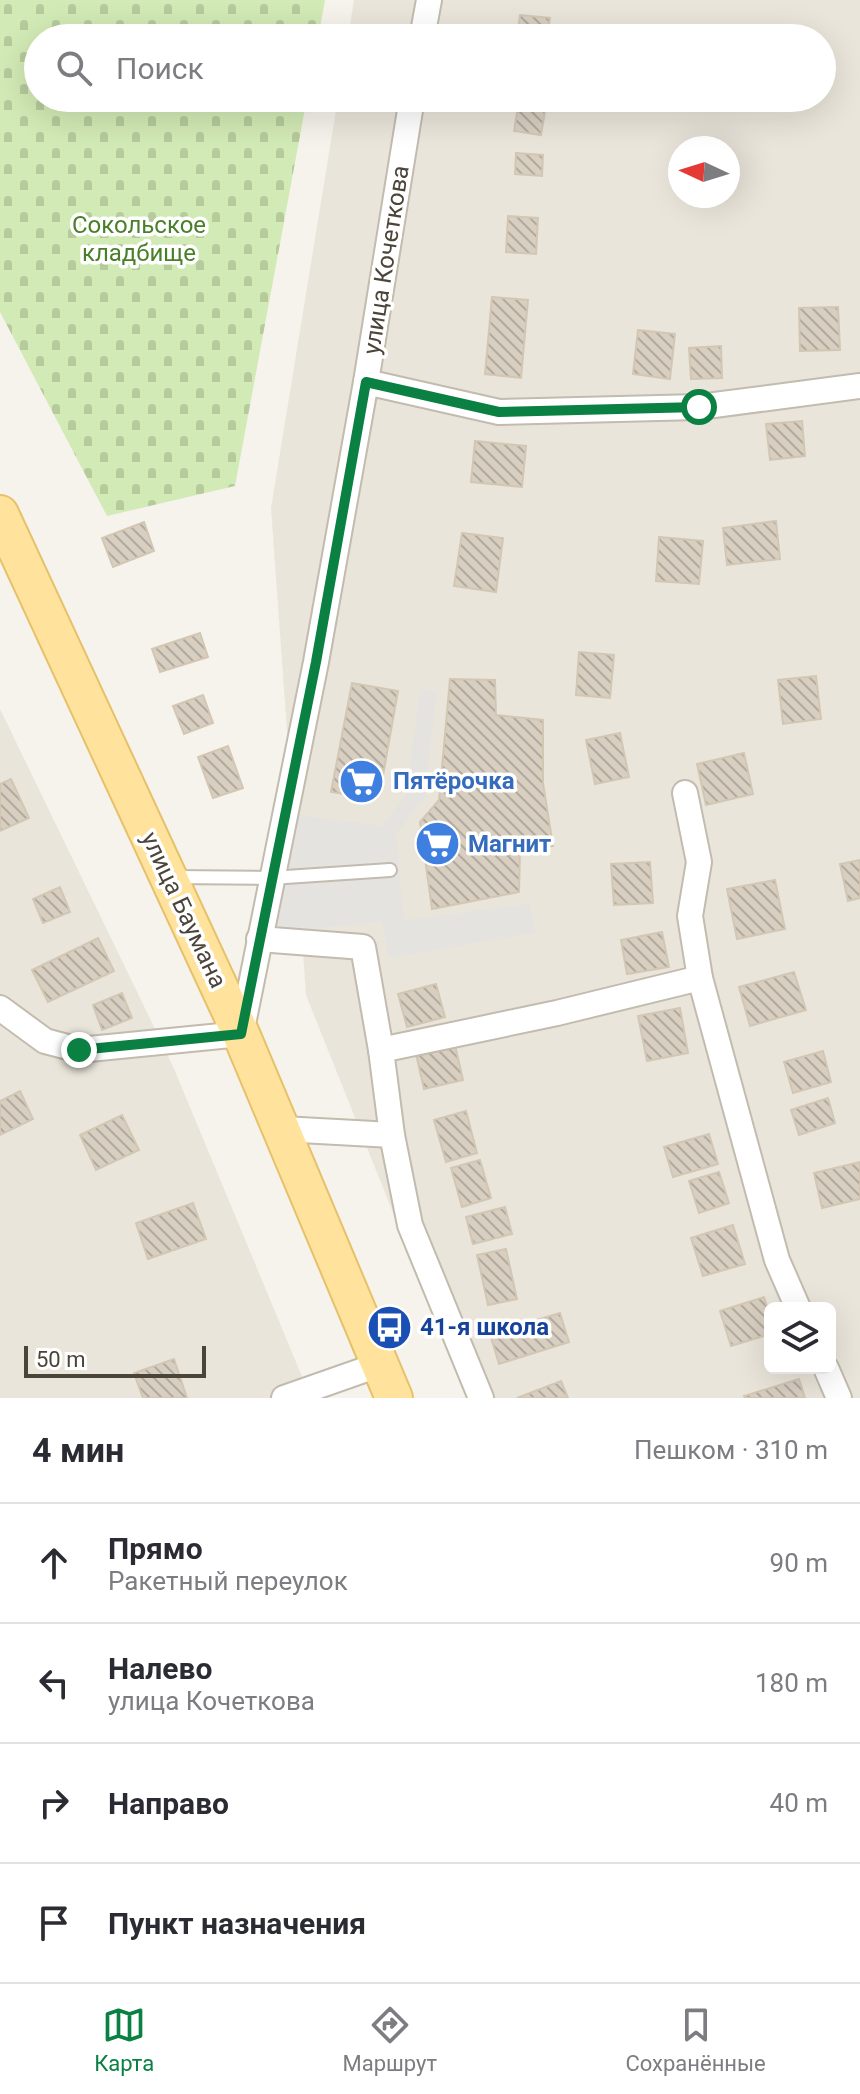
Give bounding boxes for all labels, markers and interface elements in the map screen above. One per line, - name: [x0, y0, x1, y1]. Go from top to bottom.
- search box: [24, 24, 836, 112]
- icon: search: [52, 46, 96, 90]
- text: Поиск: [116, 51, 204, 86]
- north arrow: [668, 136, 740, 208]
- street label: улица Кочеткова: [357, 163, 415, 357]
- park label: Сокольское кладбище: [72, 211, 206, 267]
- route start: [681, 389, 717, 425]
- supermarket icon: Пятёрочка: [338, 757, 386, 805]
- place label: Пятёрочка: [393, 767, 515, 795]
- supermarket icon: Магнит: [413, 820, 461, 868]
- street label: улица Баумана: [136, 828, 232, 992]
- place label: Магнит: [468, 830, 551, 858]
- route end: [61, 1032, 97, 1068]
- map controls: [764, 1302, 836, 1374]
- button: layers: [764, 1302, 836, 1374]
- bus stop icon: 41-я школа: [365, 1303, 413, 1351]
- place label: 41-я школа: [420, 1313, 549, 1341]
- scale bar: [24, 1342, 206, 1378]
- text: 50 m: [36, 1347, 85, 1372]
- text: 4 мин: [32, 1430, 124, 1470]
- text: Пешком · 310 m: [634, 1435, 828, 1465]
- text: Прямо: [108, 1531, 203, 1566]
- icon: ahead: [32, 1541, 76, 1585]
- text: 90 m: [770, 1548, 828, 1578]
- text: Ракетный переулок: [108, 1566, 348, 1596]
- text: Налево: [108, 1651, 212, 1686]
- icon: left: [32, 1661, 76, 1705]
- text: 180 m: [755, 1668, 828, 1698]
- text: улица Кочеткова: [108, 1686, 315, 1716]
- icon: right: [32, 1781, 76, 1825]
- text: Направо: [108, 1786, 229, 1821]
- text: 40 m: [770, 1788, 828, 1818]
- icon: arrive: [32, 1901, 76, 1945]
- text: Пункт назначения: [108, 1906, 366, 1941]
- tab: Карта: [94, 2003, 154, 2076]
- tab: Маршрут: [343, 2003, 437, 2076]
- tab: Сохранённые: [625, 2003, 766, 2076]

